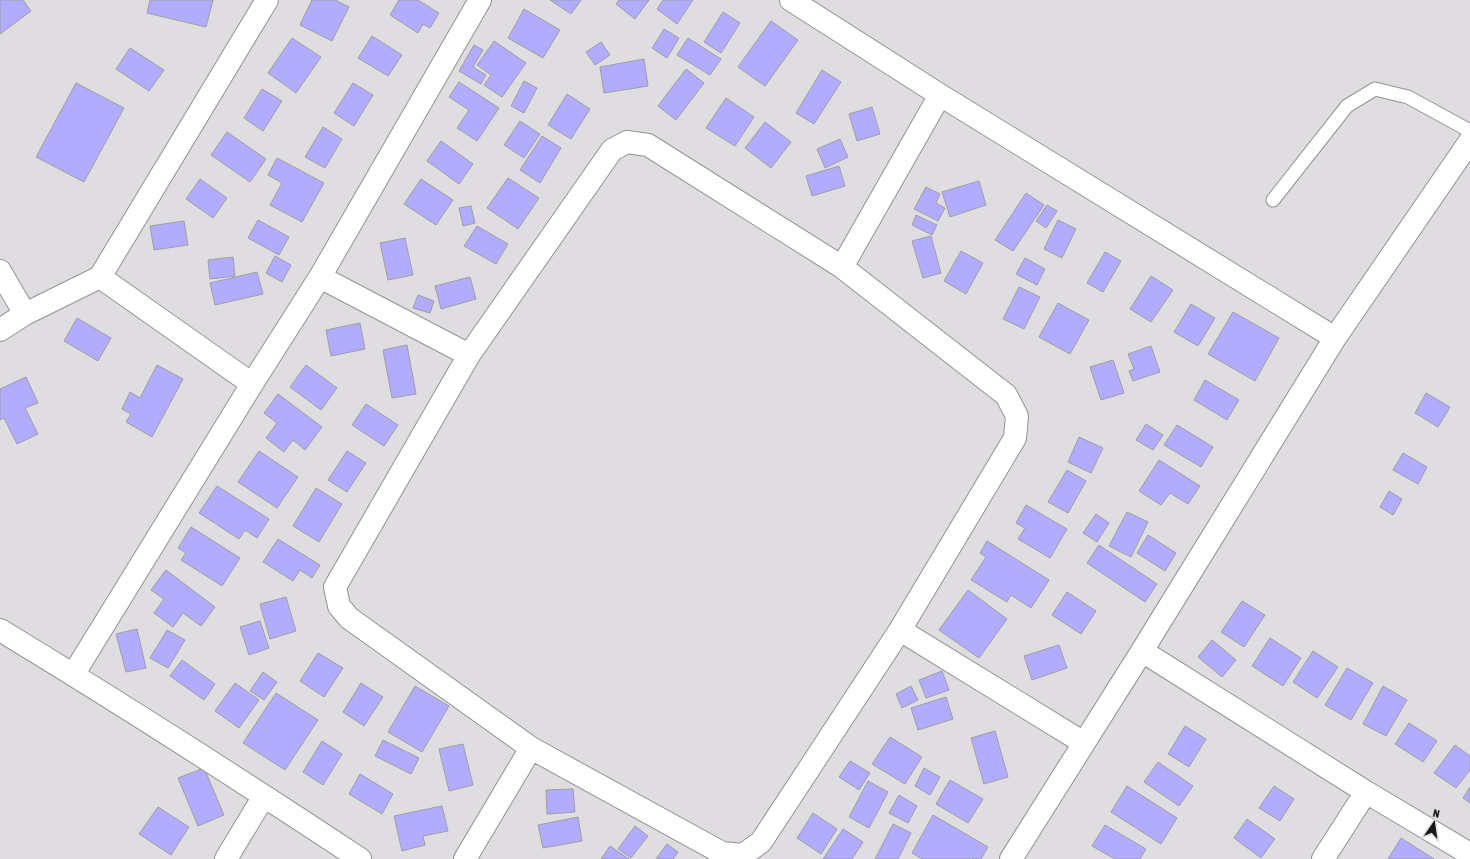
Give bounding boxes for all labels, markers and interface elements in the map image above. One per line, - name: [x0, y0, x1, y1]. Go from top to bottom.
- north arrow: [1414, 803, 1454, 843]
- text: N: [1432, 807, 1441, 820]

